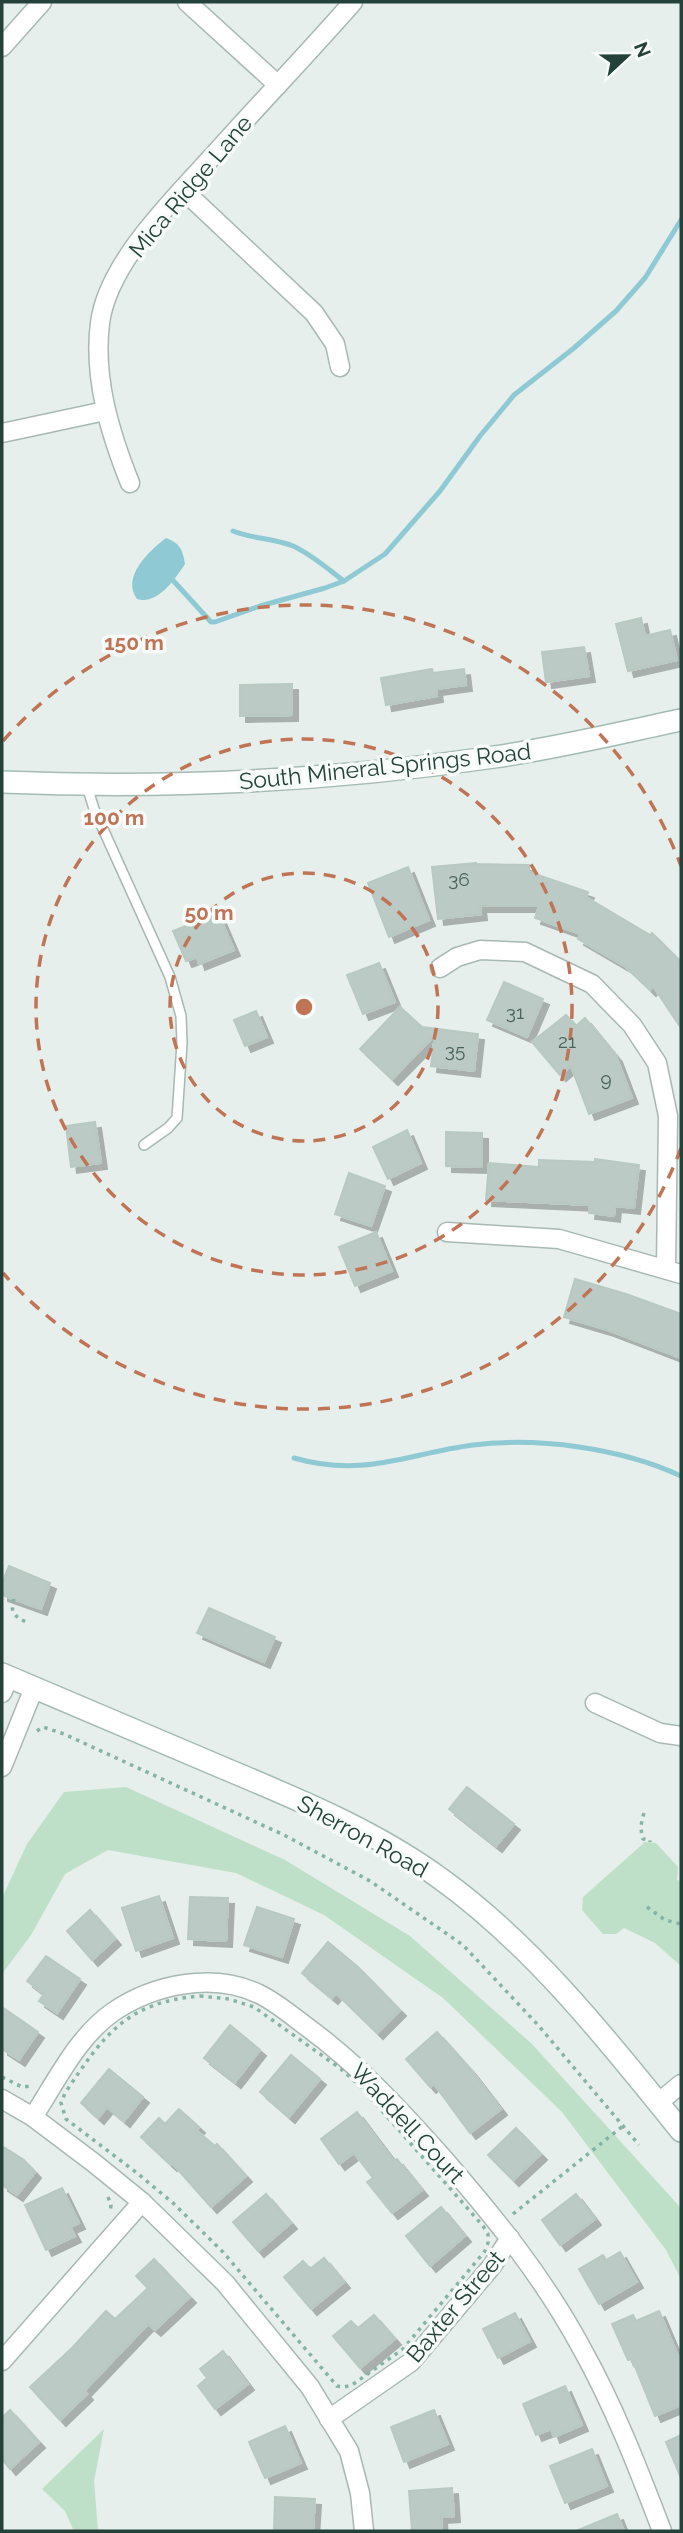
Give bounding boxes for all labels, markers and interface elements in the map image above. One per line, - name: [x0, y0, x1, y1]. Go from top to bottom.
- north arrow: [592, 21, 662, 91]
- text: N: [630, 39, 656, 60]
- street label: Mica Ridge Lane: [123, 110, 257, 262]
- text: 150 m: [104, 630, 164, 655]
- street label: South Mineral Springs Road: [238, 737, 532, 795]
- text: 100 m: [84, 805, 144, 830]
- house number: 36: [448, 868, 470, 890]
- text: 50 m: [184, 900, 234, 925]
- centre of rings: [292, 995, 316, 1019]
- house number: 31: [506, 1001, 524, 1023]
- house number: 21: [558, 1030, 576, 1052]
- house number: 35: [445, 1039, 465, 1061]
- house number: 9: [600, 1068, 612, 1090]
- street label: Sherron Road: [293, 1789, 433, 1883]
- street label: Waddell Court: [346, 2057, 471, 2189]
- street label: Baxter Street: [400, 2244, 510, 2367]

